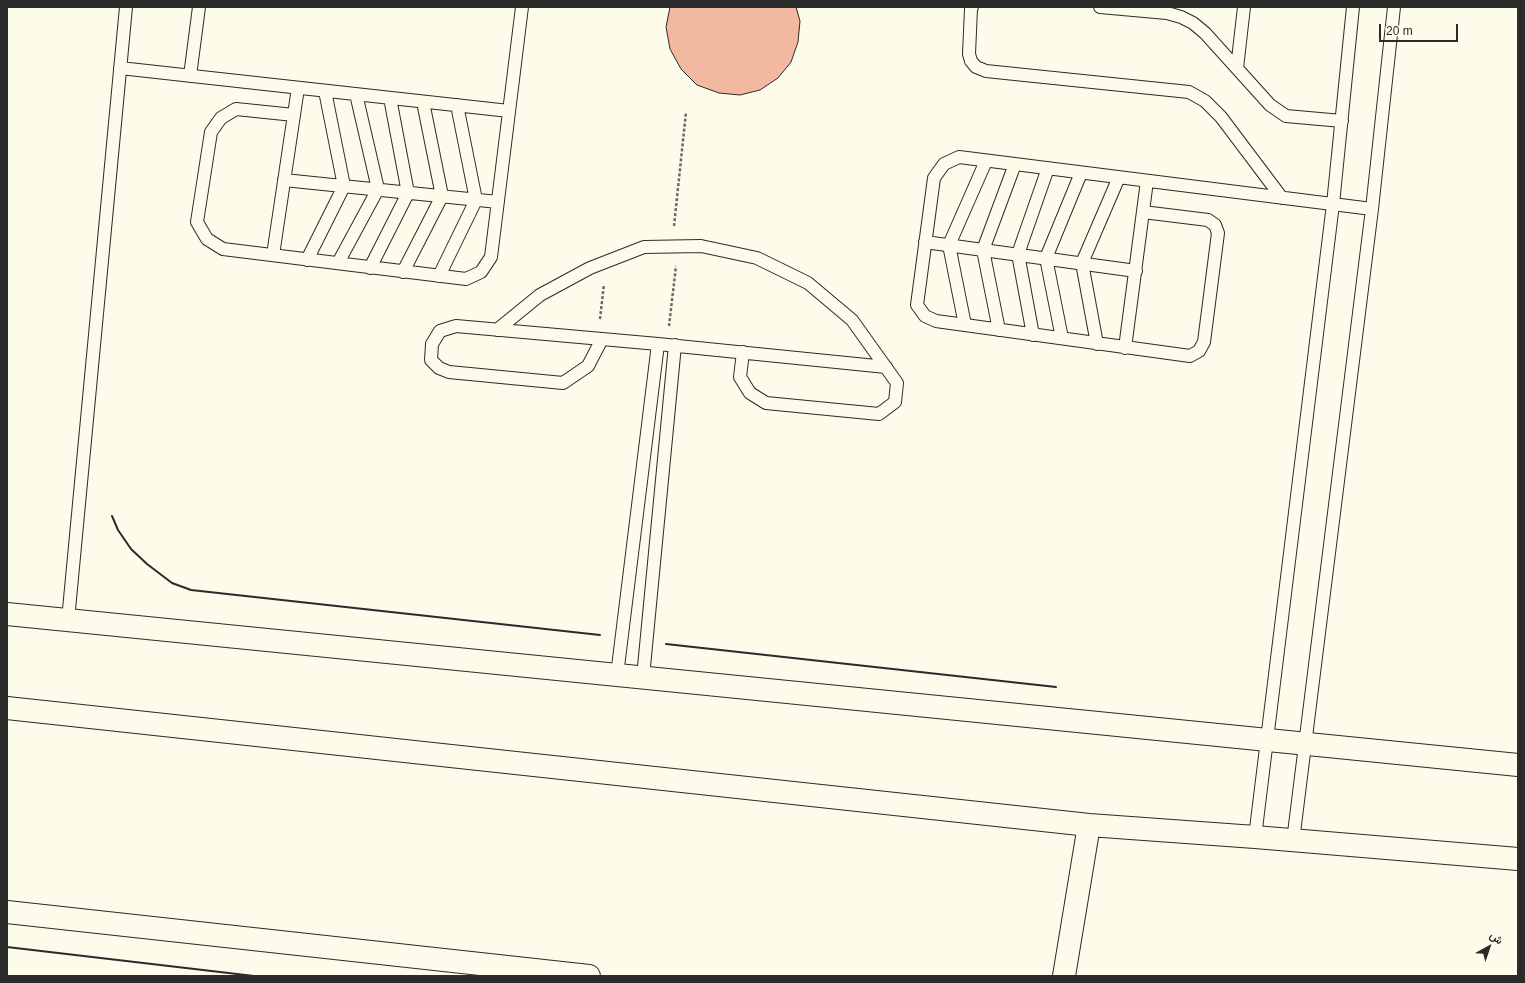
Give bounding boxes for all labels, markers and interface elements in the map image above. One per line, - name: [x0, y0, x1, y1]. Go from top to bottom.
- scale bar: [1381, 16, 1460, 42]
- text: 20 m: [1386, 24, 1413, 38]
- north arrow: [1469, 927, 1509, 967]
- text: ش: [1488, 929, 1506, 947]

